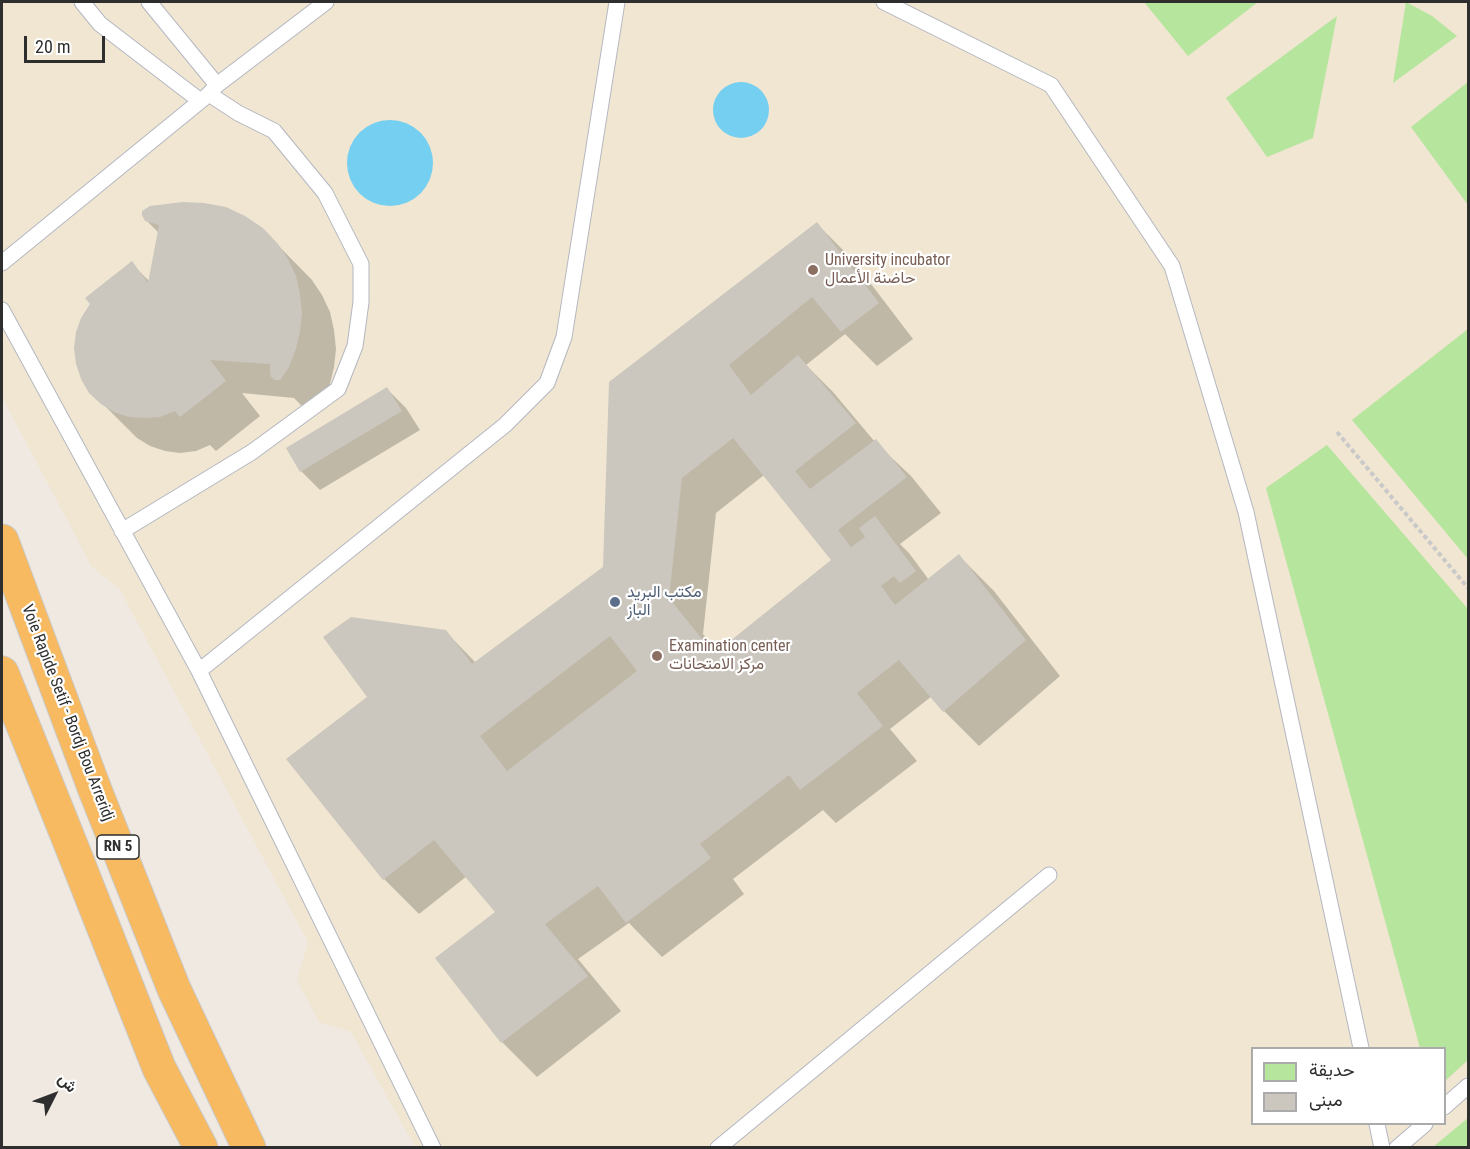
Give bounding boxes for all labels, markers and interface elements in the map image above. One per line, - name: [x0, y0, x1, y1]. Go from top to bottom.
- scale bar: [27, 24, 108, 62]
- text: 20 m: [35, 36, 70, 57]
- place label: University incubator حاضنة الأعمال: [825, 251, 950, 289]
- marker: University incubator حاضنة الأعمال: [806, 263, 820, 277]
- place label: مكتب البريد الباز: [627, 583, 702, 621]
- marker: مكتب البريد الباز: [608, 595, 622, 609]
- street label: Voie Rapide Setif - Bordj Bou Arreridj: [17, 602, 117, 824]
- place label: Examination center مركز الامتحانات: [669, 637, 790, 675]
- marker: Examination center مركز الامتحانات: [650, 649, 664, 663]
- road number: RN 5: [97, 835, 139, 859]
- legend: [1251, 1047, 1446, 1125]
- text: حديقة: [1309, 1059, 1355, 1080]
- north arrow: [24, 1065, 84, 1125]
- text: ش: [54, 1069, 81, 1096]
- text: مبنى: [1309, 1089, 1343, 1110]

